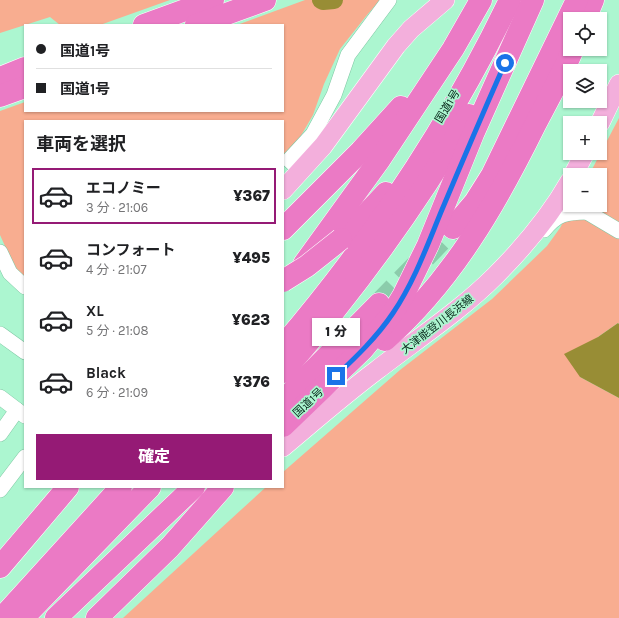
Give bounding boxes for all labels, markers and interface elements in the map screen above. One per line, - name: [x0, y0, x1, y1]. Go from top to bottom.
- map controls: [563, 12, 607, 212]
- button: locate: [563, 12, 607, 56]
- text: 国道1号: [60, 42, 110, 60]
- route start: [496, 54, 514, 72]
- button: layers: [563, 64, 607, 108]
- text: 国道1号: [60, 80, 110, 98]
- street label: 国道1号: [432, 87, 462, 125]
- button: +: [563, 116, 607, 160]
- text: 車両を選択: [36, 133, 126, 155]
- button: −: [563, 168, 607, 212]
- icon: car: [38, 178, 74, 214]
- text: エコノミー: [86, 179, 161, 197]
- text: ¥367: [233, 187, 270, 205]
- text: 3 分 · 21:06: [86, 200, 148, 215]
- icon: car: [38, 240, 74, 276]
- text: コンフォート: [86, 241, 176, 259]
- text: ¥495: [232, 249, 270, 267]
- text: 4 分 · 21:07: [86, 262, 147, 277]
- street label: 大津能登川長浜線: [399, 292, 476, 357]
- icon: car: [38, 302, 74, 338]
- text: XL: [86, 302, 104, 320]
- text: ¥623: [232, 311, 270, 329]
- callout: 1 分: [312, 318, 360, 346]
- text: 5 分 · 21:08: [86, 323, 148, 338]
- text: 1 分: [325, 324, 347, 339]
- icon: car: [38, 364, 74, 400]
- text: Black: [86, 364, 126, 382]
- route end: [327, 367, 345, 385]
- text: ¥376: [233, 373, 270, 391]
- text: 6 分 · 21:09: [86, 385, 148, 400]
- street label: 国道1号: [291, 385, 326, 420]
- button: 確定: [36, 434, 272, 480]

